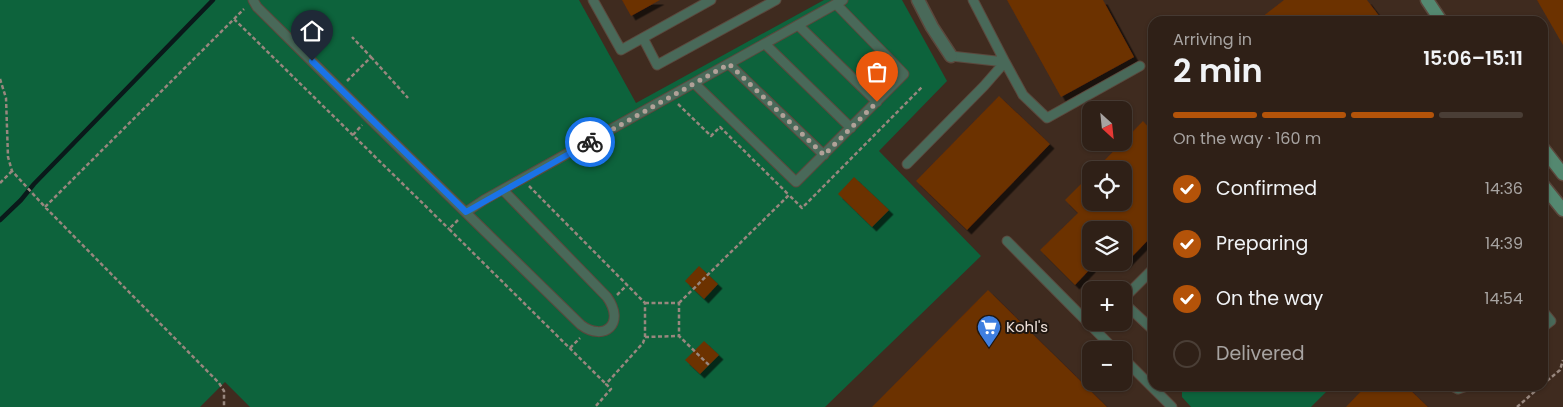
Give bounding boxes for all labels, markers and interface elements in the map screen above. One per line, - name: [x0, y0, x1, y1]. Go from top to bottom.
- pin: [291, 10, 333, 61]
- icon: home: [298, 17, 326, 45]
- text: Arriving in: [1173, 28, 1252, 51]
- text: 15:06–15:11: [1423, 45, 1523, 72]
- text: 2 min: [1173, 48, 1263, 93]
- pin: [856, 51, 898, 102]
- icon: bag: [863, 58, 891, 86]
- north arrow: [1082, 101, 1132, 151]
- map controls: [1082, 101, 1132, 391]
- courier: [565, 117, 615, 167]
- text: On the way · 160 m: [1173, 127, 1321, 150]
- icon: bike: [576, 128, 604, 156]
- button: locate: [1082, 161, 1132, 211]
- icon: check: [1173, 175, 1201, 203]
- text: Confirmed: [1216, 175, 1317, 202]
- text: 14:36: [1485, 177, 1523, 200]
- button: layers: [1082, 221, 1132, 271]
- icon: check: [1173, 230, 1201, 258]
- text: Preparing: [1216, 230, 1308, 257]
- text: 14:39: [1485, 232, 1523, 255]
- button: +: [1082, 281, 1132, 331]
- icon: check: [1173, 285, 1201, 313]
- text: On the way: [1216, 285, 1323, 312]
- text: 14:54: [1484, 287, 1523, 310]
- supermarket icon: Kohl's: [976, 314, 1002, 348]
- place label: Kohl's: [1006, 316, 1048, 337]
- text: Delivered: [1216, 340, 1305, 367]
- button: −: [1082, 341, 1132, 391]

